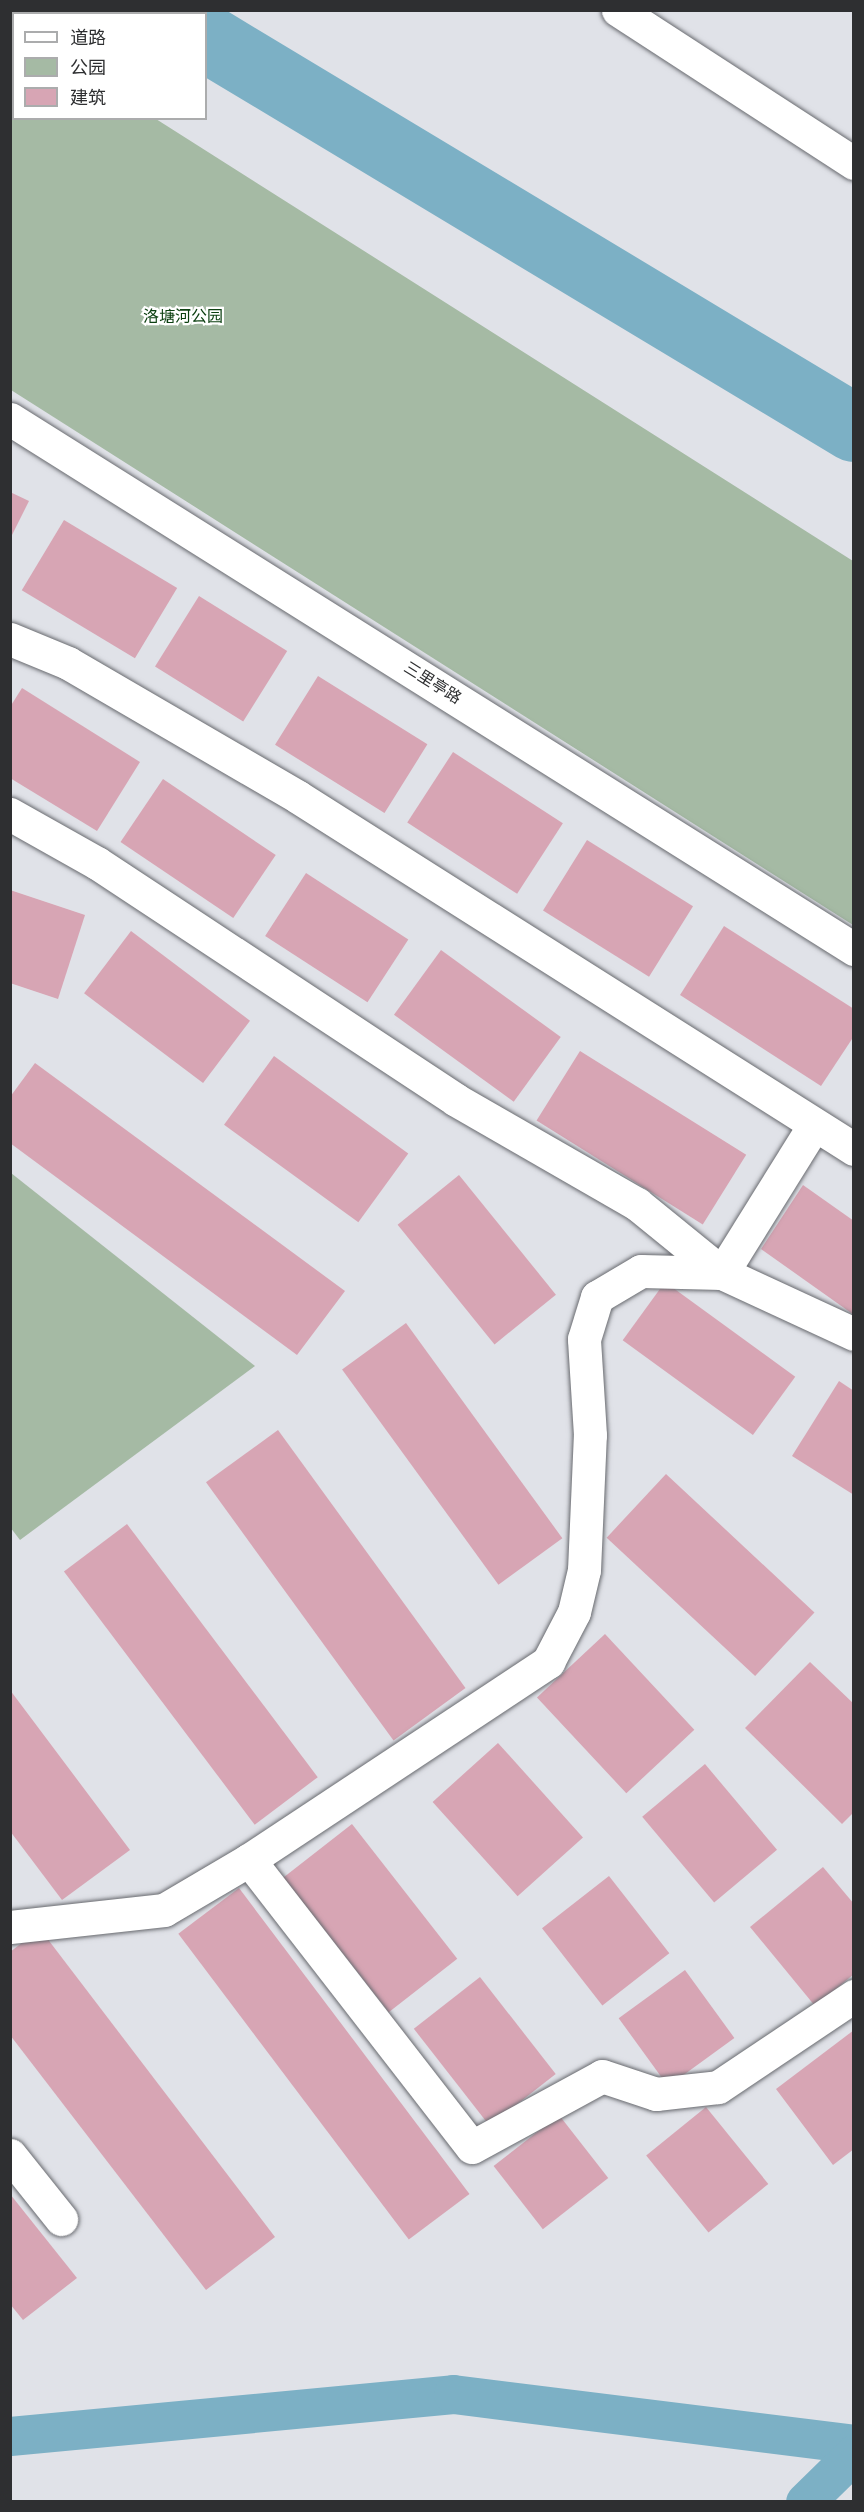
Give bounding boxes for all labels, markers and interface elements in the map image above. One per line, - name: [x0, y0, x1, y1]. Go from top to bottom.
- legend: [12, 12, 207, 120]
- text: 道路: [70, 28, 106, 51]
- text: 公园: [70, 58, 106, 81]
- text: 建筑: [70, 88, 106, 111]
- park label: 洛塘河公园: [143, 308, 223, 328]
- street label: 三里亭路: [400, 659, 464, 709]

